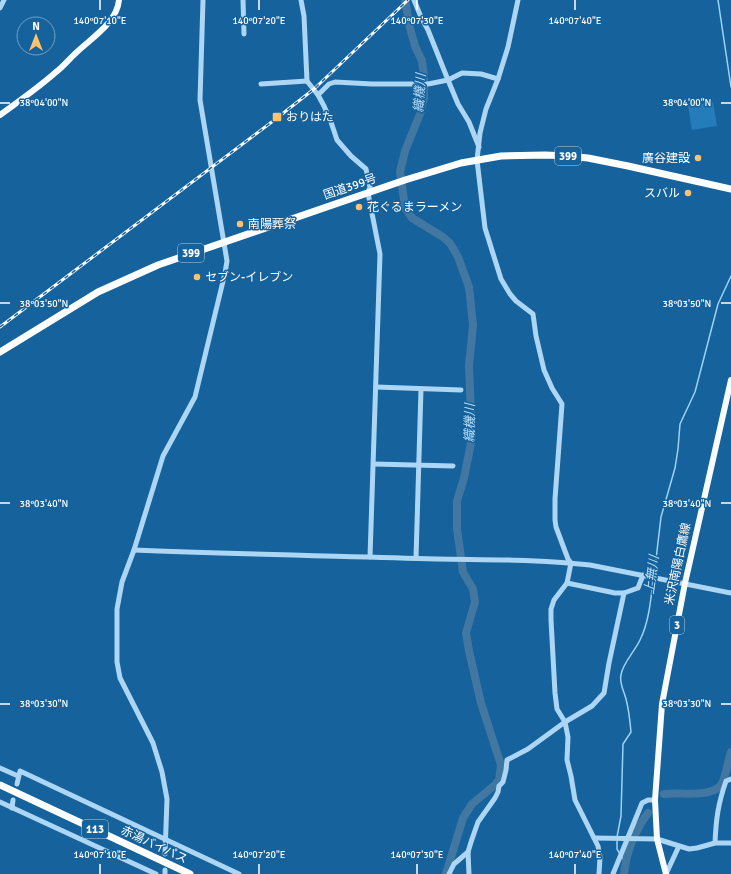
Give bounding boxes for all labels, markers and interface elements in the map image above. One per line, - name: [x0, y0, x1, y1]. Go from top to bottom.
- text: 140°07'10"E: [73, 15, 127, 27]
- text: 140°07'20"E: [232, 15, 286, 27]
- text: 140°07'30"E: [390, 15, 444, 27]
- text: 140°07'40"E: [548, 15, 602, 27]
- north arrow: [16, 16, 56, 56]
- text: N: [32, 20, 40, 33]
- water label: 織機川: [411, 71, 429, 113]
- text: 38°04'00"N: [20, 97, 68, 109]
- text: 38°04'00"N: [663, 97, 711, 109]
- place label: おりはた: [286, 110, 334, 125]
- marker: おりはた: [271, 111, 283, 123]
- road number: 399: [555, 147, 581, 165]
- place label: 廣谷建設: [642, 151, 690, 166]
- marker: 廣谷建設: [693, 153, 703, 163]
- street label: 国道399号: [321, 171, 379, 203]
- place label: スバル: [644, 186, 680, 201]
- marker: スバル: [683, 188, 693, 198]
- place label: 花ぐるまラーメン: [367, 200, 462, 215]
- marker: 花ぐるまラーメン: [354, 202, 364, 212]
- place label: 南陽葬祭: [248, 217, 296, 232]
- marker: 南陽葬祭: [235, 219, 245, 229]
- road number: 399: [178, 244, 204, 262]
- place label: セブン-イレブン: [205, 270, 293, 285]
- marker: セブン-イレブン: [192, 272, 202, 282]
- text: 38°03'50"N: [20, 298, 68, 310]
- text: 38°03'50"N: [663, 298, 711, 310]
- water label: 織機川: [462, 401, 478, 443]
- text: 38°03'40"N: [20, 498, 68, 510]
- text: 38°03'40"N: [663, 498, 711, 510]
- street label: 米沢南陽白鷹線: [662, 521, 694, 607]
- water label: 上無川: [641, 553, 663, 595]
- road number: 3: [670, 616, 684, 634]
- text: 38°03'30"N: [20, 698, 68, 710]
- text: 38°03'30"N: [663, 698, 711, 710]
- road number: 113: [82, 820, 108, 838]
- street label: 赤湯バイパス: [118, 823, 190, 867]
- text: 140°07'10"E: [73, 849, 127, 861]
- text: 140°07'20"E: [232, 849, 286, 861]
- text: 140°07'30"E: [390, 849, 444, 861]
- text: 140°07'40"E: [548, 849, 602, 861]

